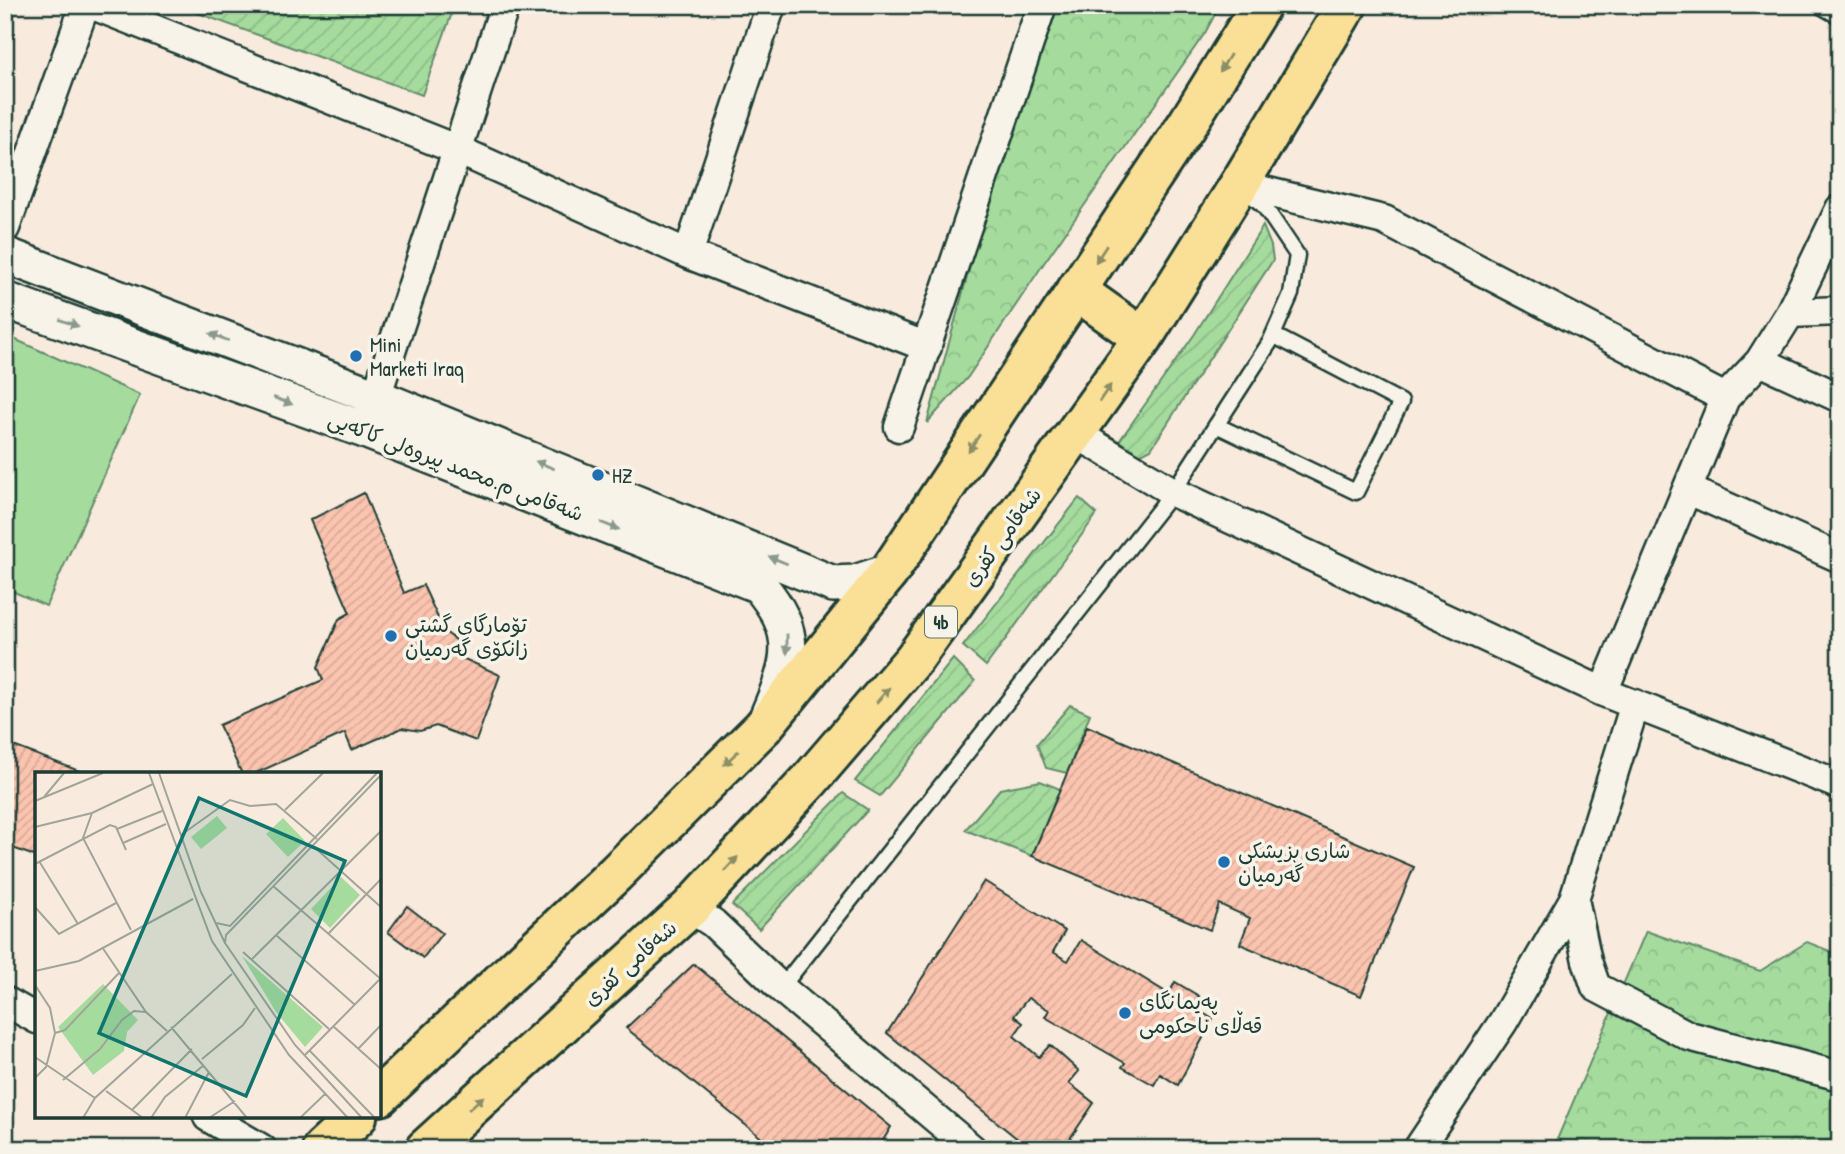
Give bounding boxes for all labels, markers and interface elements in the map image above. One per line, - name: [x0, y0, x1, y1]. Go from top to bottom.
- one-way arrow: [1218, 54, 1231, 73]
- one-way arrow: [1095, 245, 1108, 264]
- one-way arrow: [59, 318, 80, 329]
- place label: Mini Marketi Iraq: [370, 330, 464, 383]
- one-way arrow: [208, 331, 229, 342]
- marker: Mini Marketi Iraq: [348, 348, 364, 364]
- one-way arrow: [1098, 384, 1112, 402]
- one-way arrow: [273, 395, 294, 406]
- street label: شەقامی م.محمد پیروەلی کاکەیی: [324, 404, 588, 530]
- one-way arrow: [967, 434, 981, 452]
- one-way arrow: [534, 460, 555, 471]
- place label: HZ: [612, 461, 633, 490]
- marker: HZ: [590, 467, 606, 483]
- street label: شەقامی کفری: [956, 481, 1048, 593]
- one-way arrow: [600, 521, 621, 532]
- one-way arrow: [768, 554, 789, 565]
- road number: 4b: [925, 607, 957, 638]
- place label: تۆمارگای گشتی زانکۆی گەرمیان: [405, 610, 528, 663]
- marker: تۆمارگای گشتی زانکۆی گەرمیان: [383, 628, 399, 644]
- one-way arrow: [781, 633, 793, 655]
- one-way arrow: [875, 686, 891, 704]
- one-way arrow: [723, 750, 740, 766]
- inset map: [35, 772, 382, 1119]
- place label: شاری پزیشکی گەرمیان: [1238, 836, 1350, 889]
- marker: شاری پزیشکی گەرمیان: [1216, 854, 1232, 870]
- one-way arrow: [722, 855, 739, 872]
- street label: شەقامی کفری: [577, 913, 683, 1013]
- place label: پەیمانگای قەڵای ناحکومی: [1139, 987, 1262, 1040]
- marker: پەیمانگای قەڵای ناحکومی: [1117, 1005, 1133, 1021]
- one-way arrow: [467, 1095, 485, 1111]

